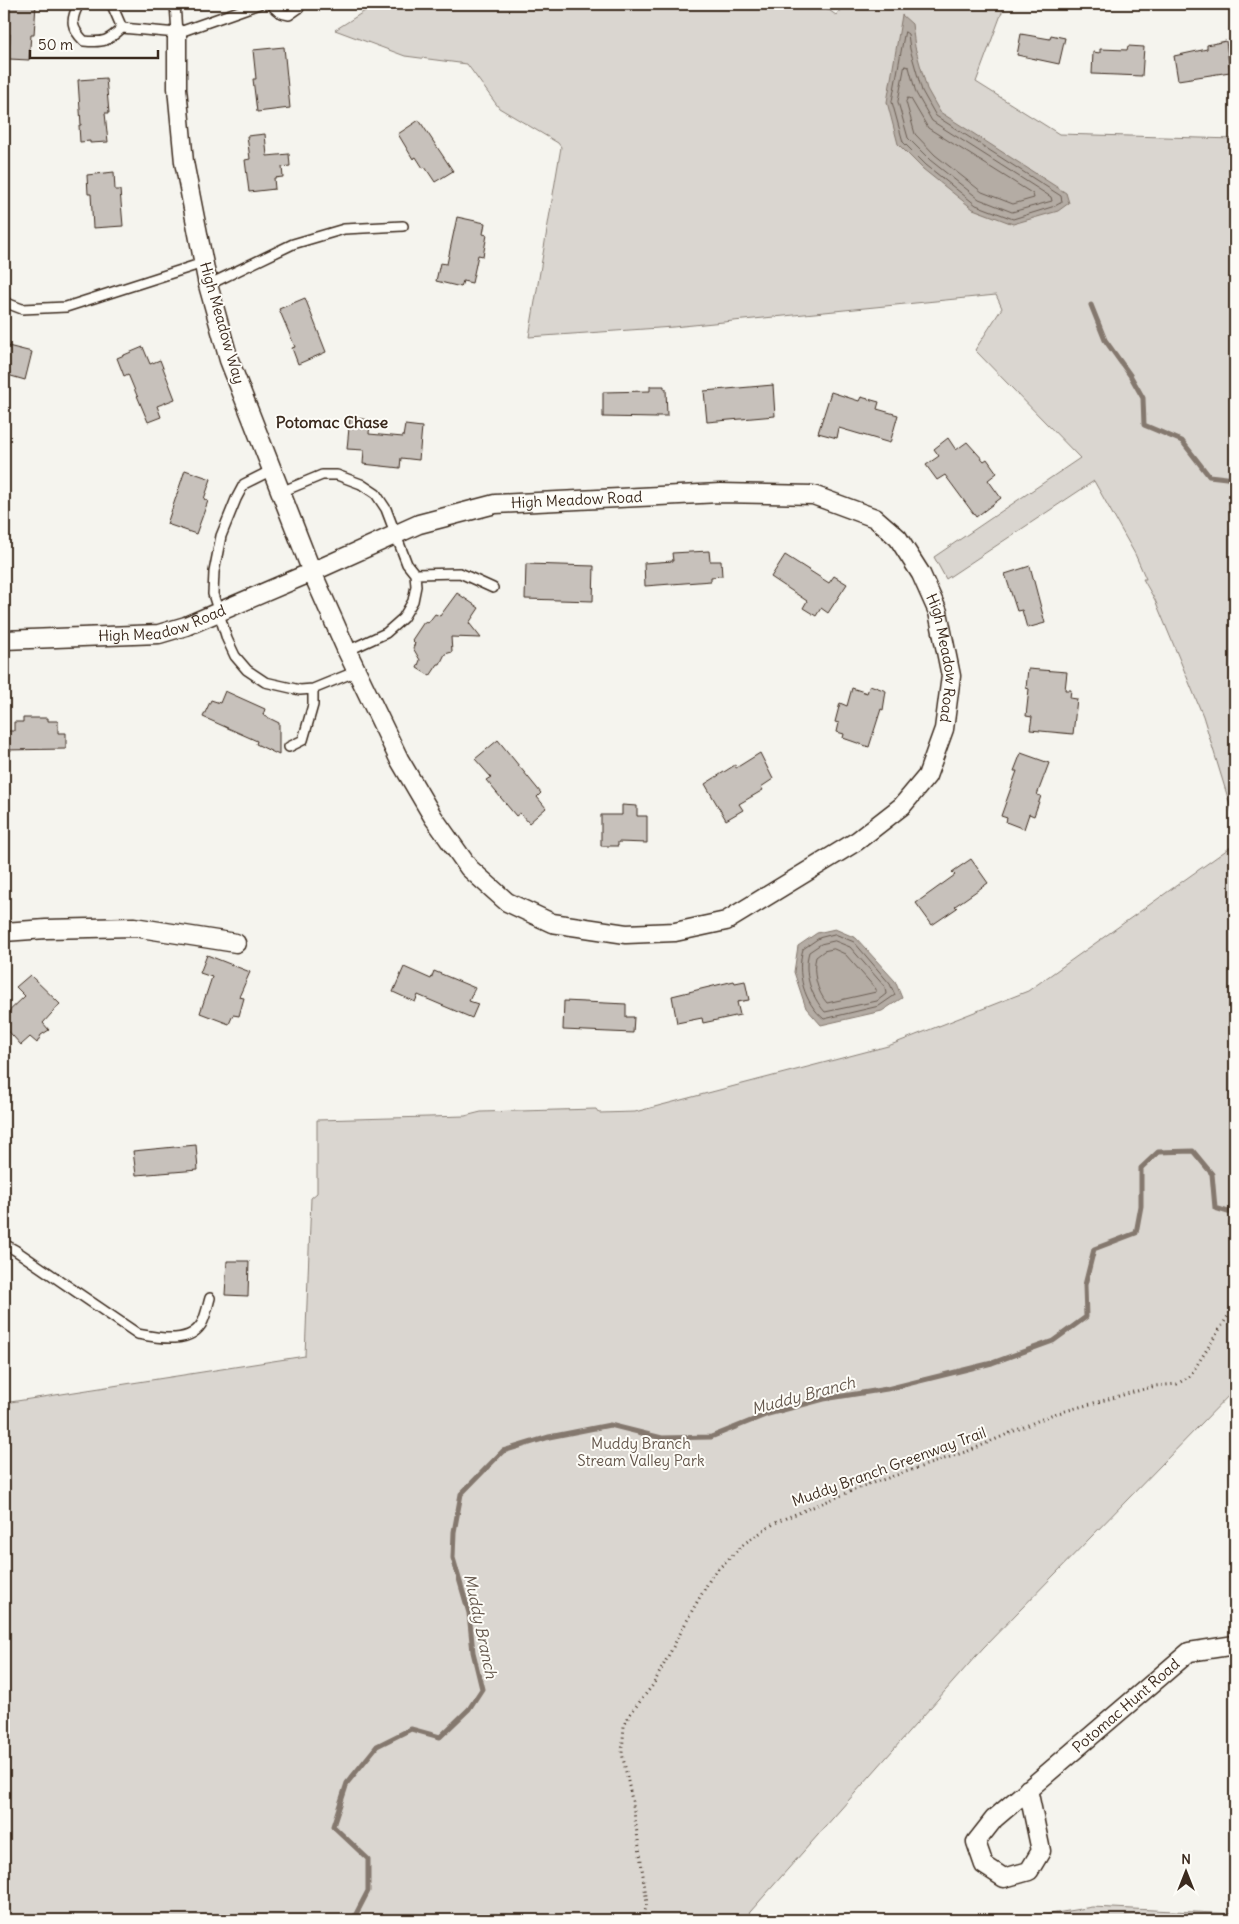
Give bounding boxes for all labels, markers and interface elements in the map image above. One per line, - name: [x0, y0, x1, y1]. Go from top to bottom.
- scale bar: [30, 28, 158, 60]
- text: 50 m: [38, 35, 73, 54]
- street label: High Meadow Way: [196, 260, 249, 386]
- district label: Potomac Chase: [276, 412, 389, 432]
- street label: High Meadow Road: [511, 487, 643, 512]
- street label: High Meadow Road: [922, 590, 961, 724]
- street label: High Meadow Road: [98, 600, 229, 645]
- water label: Muddy Branch: [749, 1371, 858, 1418]
- street label: Muddy Branch Greenway Trail: [789, 1423, 988, 1511]
- park label: Muddy Branch Stream Valley Park: [577, 1434, 705, 1470]
- water label: Muddy Branch: [460, 1572, 502, 1681]
- street label: Potomac Hunt Road: [1068, 1654, 1184, 1757]
- north arrow: [1162, 1846, 1212, 1896]
- text: N: [1181, 1850, 1191, 1868]

